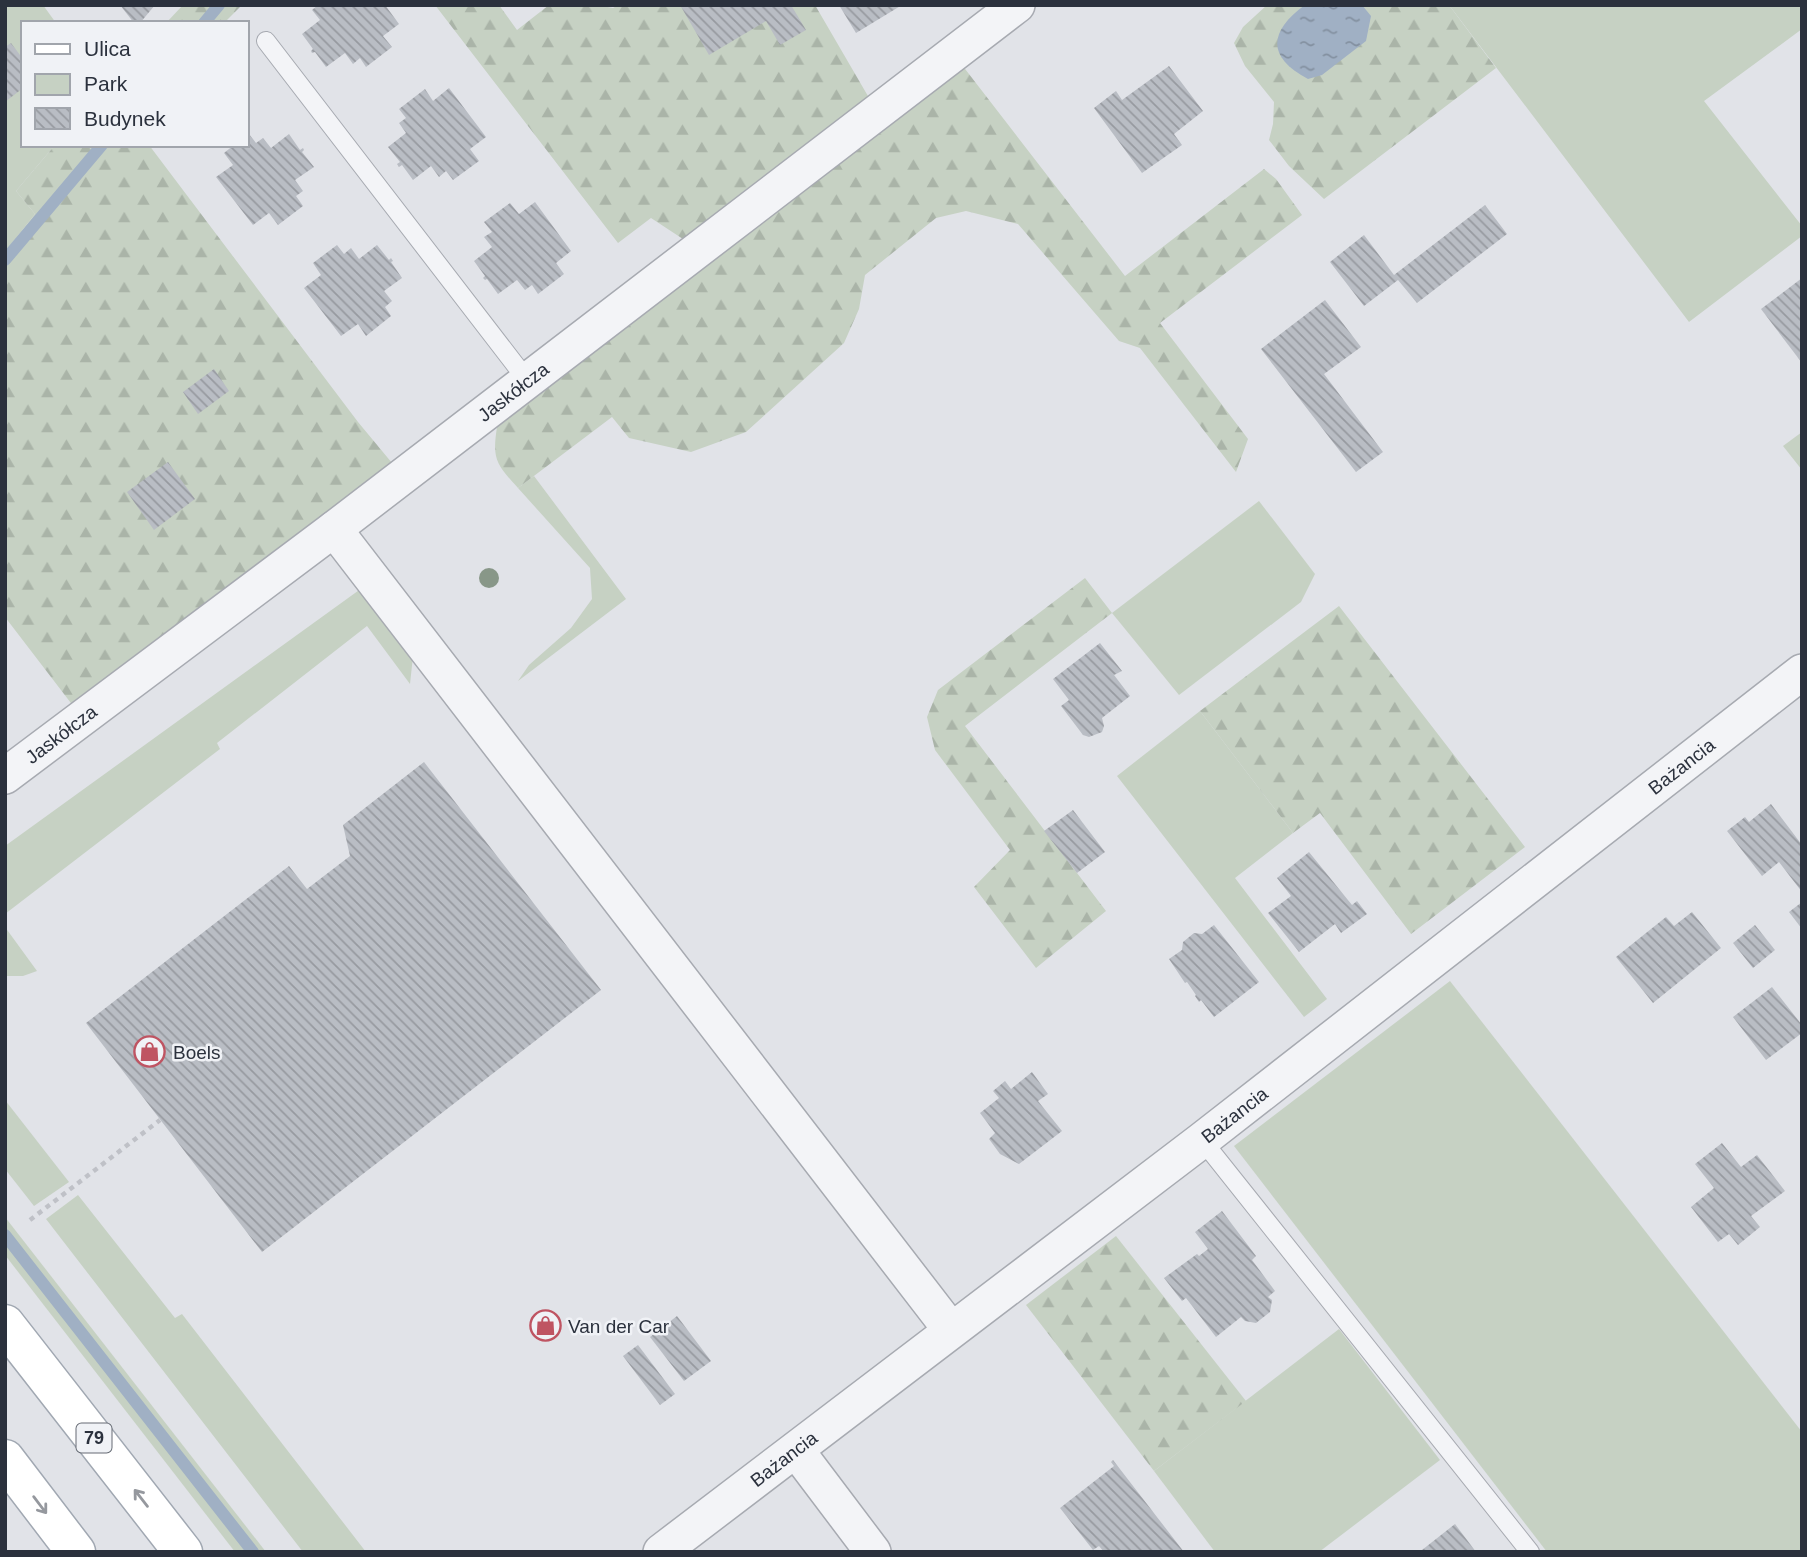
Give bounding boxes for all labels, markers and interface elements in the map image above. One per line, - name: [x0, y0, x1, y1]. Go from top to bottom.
- legend: [21, 21, 248, 147]
- text: Ulica: [84, 37, 131, 60]
- text: Park: [84, 72, 128, 95]
- text: Budynek: [84, 107, 166, 130]
- street label: Jaskółcza: [474, 358, 553, 426]
- street label: Jaskółcza: [22, 701, 101, 768]
- street label: Bażancia: [1644, 734, 1719, 799]
- shop icon: Boels: [133, 1035, 167, 1069]
- place label: Boels: [173, 1042, 221, 1063]
- street label: Bażancia: [1197, 1083, 1272, 1148]
- shop icon: Van der Car: [528, 1309, 562, 1343]
- place label: Van der Car: [568, 1316, 670, 1337]
- road number: 79: [76, 1423, 112, 1452]
- street label: Bażancia: [746, 1427, 822, 1491]
- one-way arrow: [134, 1489, 149, 1508]
- one-way arrow: [33, 1496, 48, 1514]

